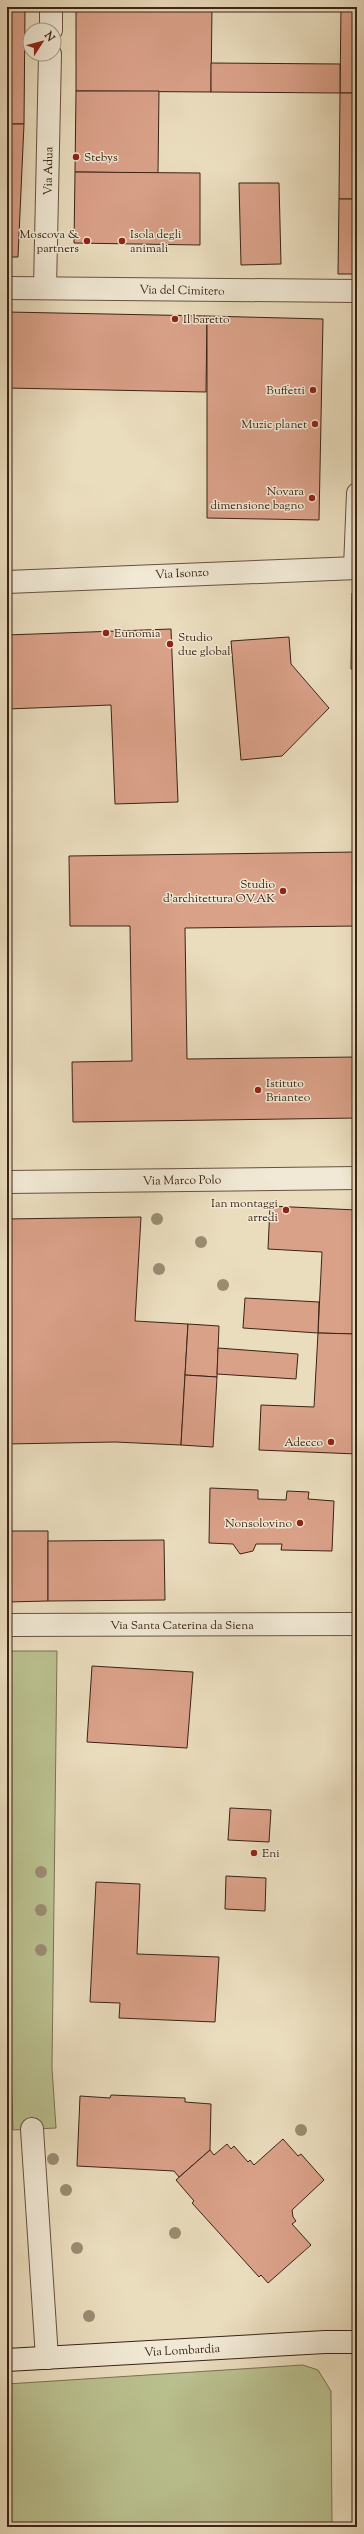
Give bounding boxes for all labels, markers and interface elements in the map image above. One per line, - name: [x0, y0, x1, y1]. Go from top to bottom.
- north arrow: [22, 22, 62, 62]
- text: N: [40, 28, 58, 45]
- street label: Via Adua: [40, 146, 58, 196]
- place label: Stebys: [84, 149, 118, 167]
- marker: Stebys: [71, 152, 81, 162]
- place label: Moscova & partners: [20, 226, 80, 258]
- place label: Isola degli animali: [130, 226, 182, 258]
- marker: Moscova & partners: [82, 236, 92, 246]
- marker: Isola degli animali: [117, 236, 127, 246]
- street label: Via del Cimitero: [139, 281, 225, 301]
- place label: Il baretto: [183, 311, 230, 329]
- marker: Il baretto: [170, 314, 180, 324]
- place label: Buffetti: [266, 382, 306, 400]
- marker: Buffetti: [308, 385, 318, 395]
- place label: Muzic planet: [241, 416, 307, 434]
- marker: Muzic planet: [310, 419, 320, 429]
- place label: Novara dimensione bagno: [210, 483, 304, 515]
- marker: Novara dimensione bagno: [307, 493, 317, 503]
- street label: Via Isonzo: [155, 564, 210, 584]
- place label: Eunomia: [114, 625, 161, 643]
- marker: Eunomia: [101, 628, 111, 638]
- place label: Studio due global: [178, 629, 231, 661]
- marker: Studio due global: [165, 639, 175, 649]
- place label: Studio d'architettura OV_AK: [163, 876, 275, 908]
- marker: Studio d'architettura OV_AK: [278, 886, 288, 896]
- place label: Istituto Brianteo: [266, 1075, 311, 1107]
- marker: Istituto Brianteo: [253, 1085, 263, 1095]
- street label: Via Marco Polo: [143, 1171, 222, 1191]
- place label: Ian montaggi arredi: [211, 1195, 279, 1227]
- marker: Ian montaggi arredi: [281, 1205, 291, 1215]
- place label: Adecco: [284, 1434, 323, 1452]
- marker: Adecco: [326, 1437, 336, 1447]
- place label: Nonsolovino: [225, 1515, 292, 1533]
- marker: Nonsolovino: [295, 1518, 305, 1528]
- street label: Via Santa Caterina da Siena: [110, 1617, 254, 1635]
- place label: Eni: [262, 1845, 280, 1863]
- marker: Eni: [249, 1848, 259, 1858]
- street label: Via Lombardia: [144, 2340, 221, 2362]

